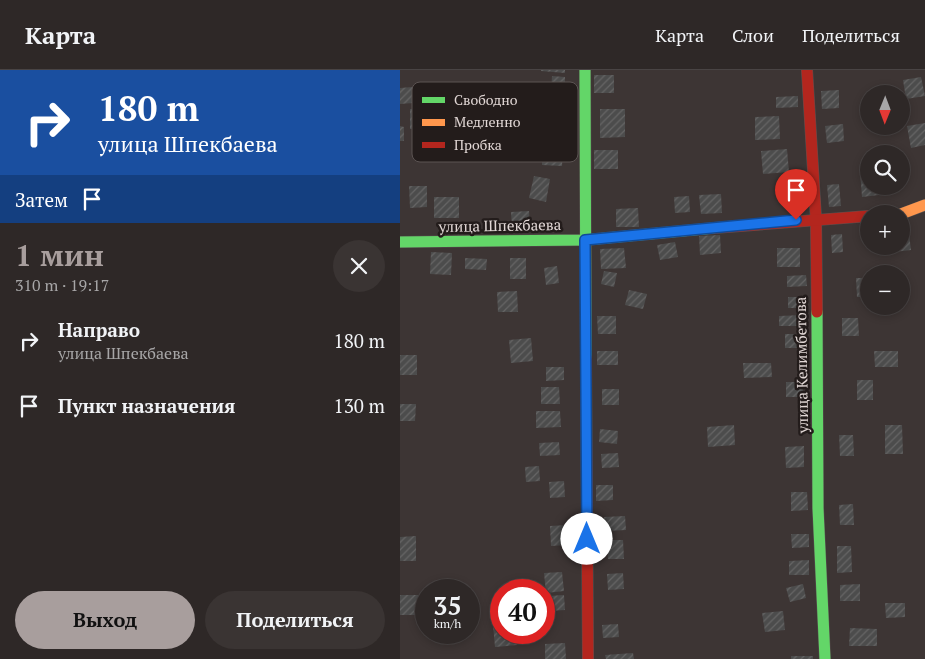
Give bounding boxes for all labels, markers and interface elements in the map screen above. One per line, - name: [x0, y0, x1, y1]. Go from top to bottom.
- text: Карта: [25, 19, 96, 51]
- text: Карта: [655, 23, 704, 47]
- text: Слои: [732, 23, 774, 47]
- text: Поделиться: [802, 23, 900, 47]
- legend: [412, 82, 578, 162]
- text: 180 m: [98, 85, 199, 131]
- north arrow: [860, 85, 910, 135]
- map controls: [860, 85, 910, 315]
- icon: right: [15, 90, 80, 155]
- text: Свободно: [454, 90, 518, 109]
- text: Медленно: [454, 112, 521, 131]
- text: улица Шпекбаева: [98, 129, 278, 158]
- text: Пробка: [454, 135, 502, 154]
- button: search: [860, 145, 910, 195]
- pin: [775, 169, 817, 220]
- icon: arrive: [782, 176, 810, 204]
- icon: arrive: [78, 185, 106, 213]
- text: Затем: [15, 187, 68, 212]
- button: +: [860, 205, 910, 255]
- street label: улица Шпекбаева: [438, 214, 562, 236]
- text: 1 мин: [15, 235, 104, 275]
- button: close: [333, 240, 385, 292]
- button: −: [860, 265, 910, 315]
- text: 310 m · 19:17: [15, 274, 109, 296]
- street label: улица Келимбетова: [790, 296, 812, 434]
- text: Направо: [58, 317, 140, 342]
- icon: right: [15, 327, 43, 355]
- text: 180 m: [334, 328, 385, 353]
- text: улица Шпекбаева: [58, 342, 189, 364]
- icon: arrive: [15, 392, 43, 420]
- text: Пункт назначения: [58, 393, 235, 418]
- text: 130 m: [334, 393, 385, 418]
- position arrow: [560, 512, 612, 564]
- speed limit sign: 40: [490, 579, 555, 644]
- text: 35: [433, 589, 462, 622]
- button: Выход: [15, 591, 195, 649]
- button: Поделиться: [205, 591, 385, 649]
- text: km/h: [434, 616, 461, 631]

